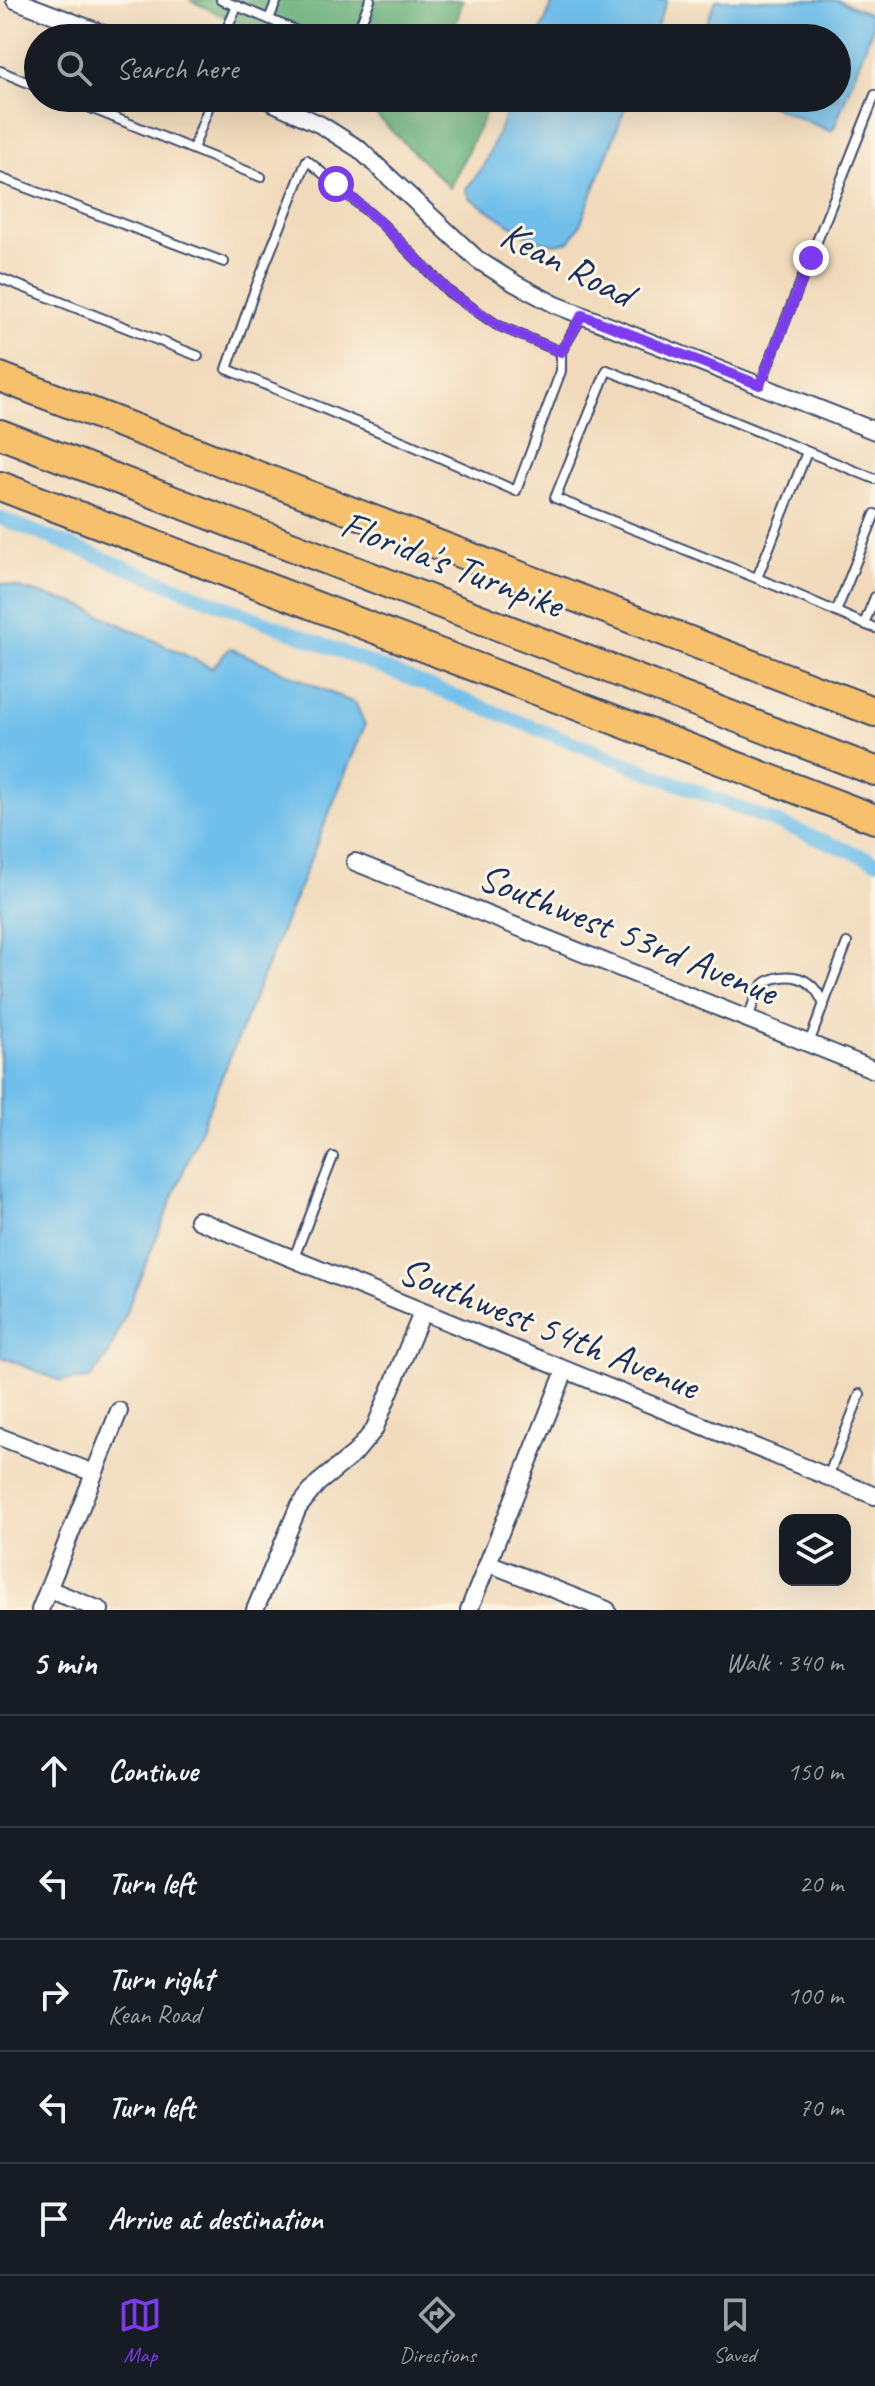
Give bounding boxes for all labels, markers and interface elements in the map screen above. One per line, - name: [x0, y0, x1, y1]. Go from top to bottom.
- search box: [24, 24, 851, 112]
- icon: search: [52, 46, 96, 90]
- text: Search here: [116, 49, 238, 87]
- route start: [318, 166, 354, 202]
- street label: Kean Road: [492, 209, 647, 321]
- route end: [793, 240, 829, 276]
- street label: Florida's Turnpike: [334, 499, 573, 630]
- street label: Southwest 53rd Avenue: [471, 851, 787, 1018]
- street label: Southwest 54th Avenue: [392, 1245, 709, 1412]
- map controls: [779, 1514, 851, 1586]
- button: layers: [779, 1514, 851, 1586]
- text: 5 min: [32, 1641, 97, 1684]
- text: Walk · 340 m: [726, 1646, 843, 1679]
- icon: ahead: [32, 1749, 76, 1793]
- text: Continue: [108, 1752, 198, 1790]
- text: 150 m: [787, 1755, 843, 1788]
- icon: left: [32, 1861, 76, 1905]
- text: Turn left: [108, 1864, 195, 1902]
- text: 20 m: [799, 1867, 843, 1900]
- text: Turn right: [108, 1960, 213, 1998]
- icon: right: [32, 1973, 76, 2017]
- text: 100 m: [787, 1979, 843, 2012]
- text: Kean Road: [108, 1998, 200, 2031]
- icon: left: [32, 2085, 76, 2129]
- text: Turn left: [108, 2088, 195, 2126]
- text: 70 m: [799, 2091, 843, 2124]
- icon: arrive: [32, 2197, 76, 2241]
- text: Arrive at destination: [108, 2200, 323, 2238]
- tab: Map: [118, 2293, 162, 2369]
- tab: Directions: [399, 2293, 476, 2369]
- tab: Saved: [713, 2293, 757, 2369]

